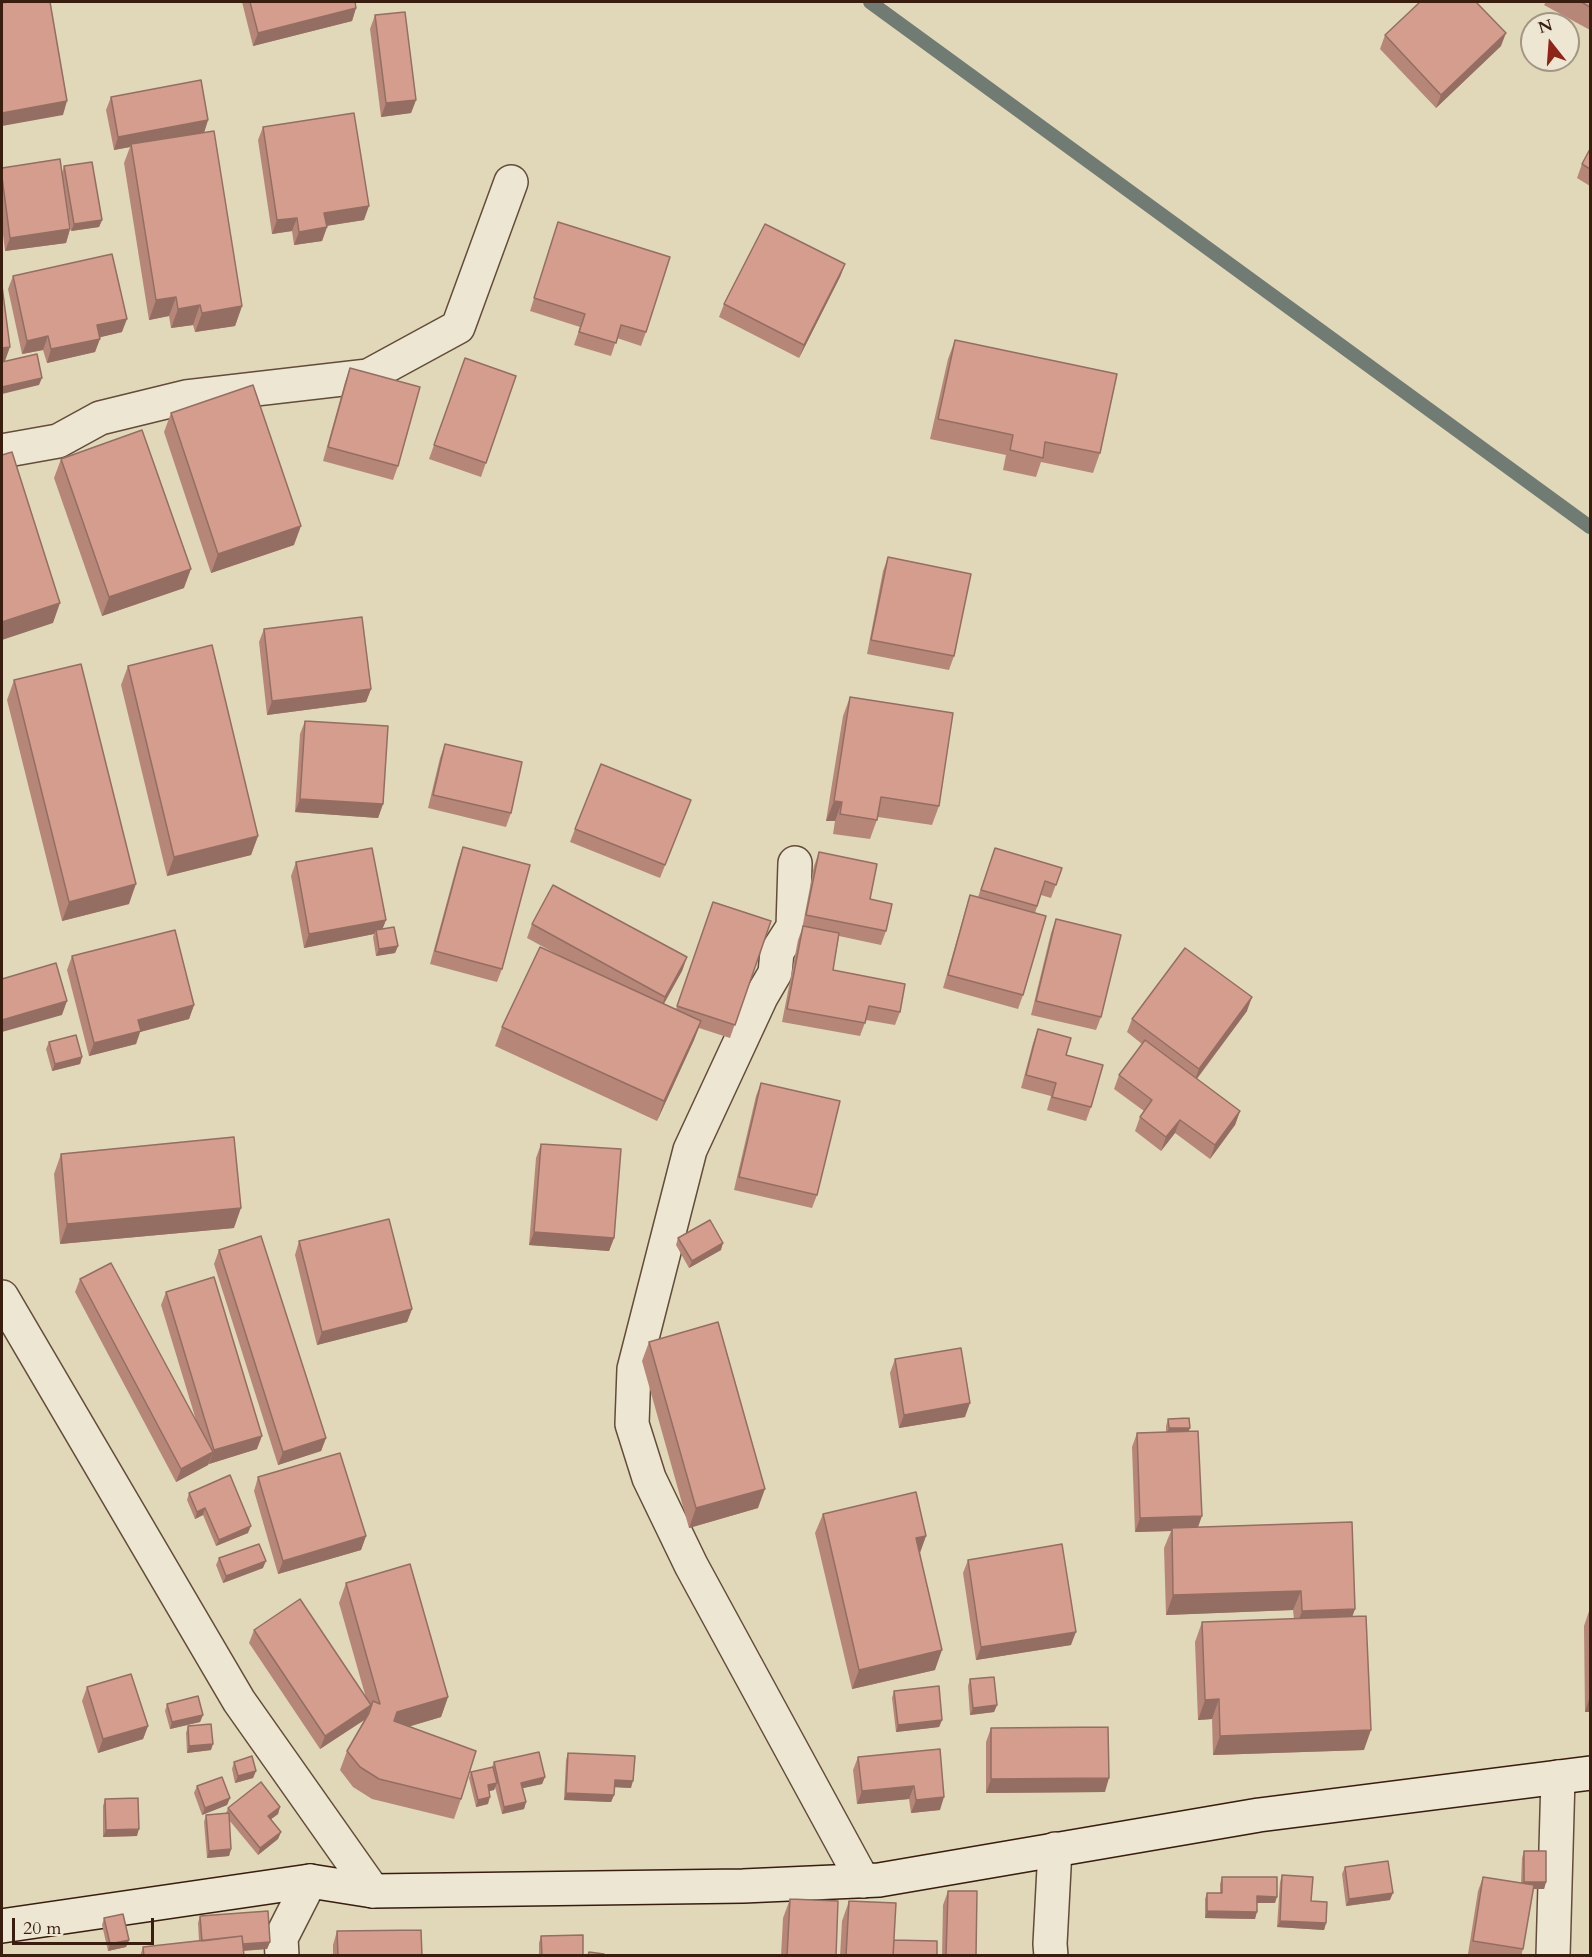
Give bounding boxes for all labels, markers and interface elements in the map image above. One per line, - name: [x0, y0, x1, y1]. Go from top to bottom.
- north arrow: [1520, 12, 1580, 72]
- text: N: [1535, 14, 1555, 39]
- scale bar: [15, 1906, 158, 1944]
- text: 20 m: [23, 1916, 62, 1941]

